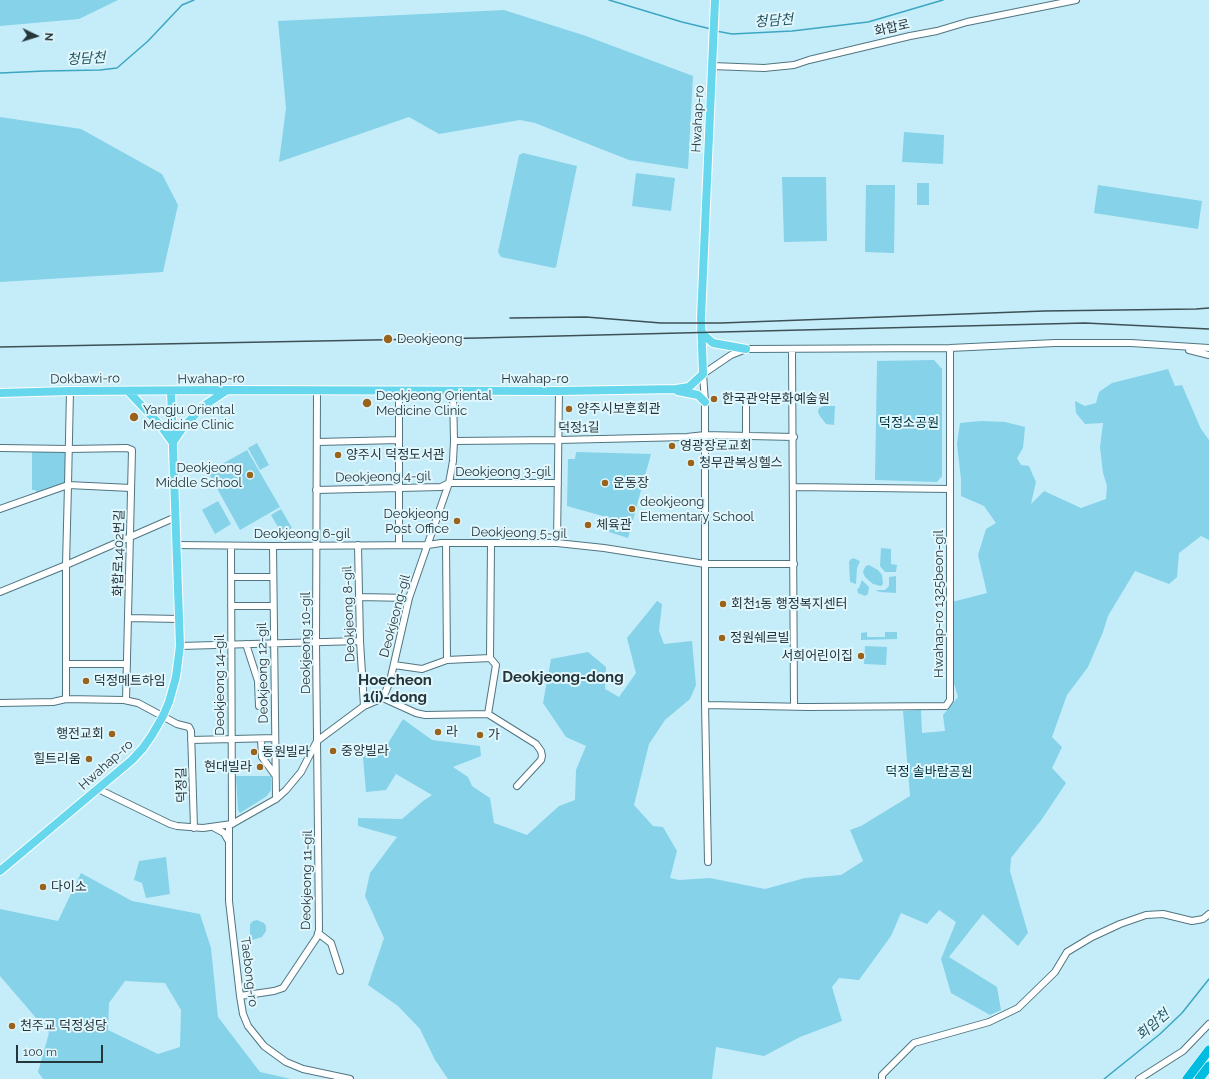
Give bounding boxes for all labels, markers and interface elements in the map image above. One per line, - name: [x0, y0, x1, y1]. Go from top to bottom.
- water label: 청담천: [754, 11, 794, 31]
- north arrow: [16, 16, 56, 56]
- street label: 화합로: [873, 16, 911, 40]
- text: N: [42, 32, 55, 42]
- water label: 청담천: [66, 50, 106, 68]
- street label: Hwahap-ro: [688, 85, 708, 153]
- place label: Deokjeong: [397, 331, 462, 347]
- marker: Deokjeong: [382, 333, 394, 345]
- street label: Dokbawi-ro: [50, 371, 120, 387]
- street label: Hwahap-ro: [177, 371, 245, 387]
- street label: Hwahap-ro: [501, 371, 569, 387]
- place label: Deokjeong Oriental Medicine Clinic: [376, 388, 492, 419]
- place label: 한국관악문화예술원: [722, 391, 830, 407]
- marker: 한국관악문화예술원: [709, 394, 719, 404]
- marker: Deokjeong Oriental Medicine Clinic: [361, 397, 373, 409]
- place label: 양주시보훈회관: [577, 401, 661, 417]
- place label: Yangju Oriental Medicine Clinic: [143, 402, 234, 433]
- marker: 양주시보훈회관: [564, 404, 574, 414]
- marker: Yangju Oriental Medicine Clinic: [128, 411, 140, 423]
- park label: 덕정소공원: [879, 415, 939, 431]
- street label: 덕정1길: [558, 420, 600, 436]
- place label: 영광장로교회: [680, 438, 752, 454]
- marker: 영광장로교회: [667, 441, 677, 451]
- place label: 양주시 덕정도서관: [346, 447, 445, 463]
- marker: 양주시 덕정도서관: [333, 450, 343, 460]
- place label: 청무관복싱헬스: [699, 455, 783, 471]
- marker: 청무관복싱헬스: [686, 458, 696, 468]
- place label: Deokjeong Middle School: [155, 460, 242, 491]
- street label: Deokjeong 3-gil: [455, 464, 551, 480]
- street label: Deokjeong 4-gil: [335, 468, 431, 486]
- marker: Deokjeong Middle School: [245, 470, 255, 480]
- place label: 운동장: [613, 475, 649, 491]
- marker: 운동장: [600, 478, 610, 488]
- place label: deokjeong Elementary School: [640, 494, 754, 525]
- marker: deokjeong Elementary School: [627, 504, 637, 514]
- place label: Deokjeong Post Office: [384, 506, 449, 537]
- street label: 화합로1402번길: [110, 509, 128, 597]
- marker: Deokjeong Post Office: [452, 516, 462, 526]
- place label: 체육관: [596, 517, 632, 533]
- marker: 체육관: [583, 520, 593, 530]
- street label: Deokjeong 5-gil: [471, 524, 567, 542]
- street label: Deokjeong 6-gil: [254, 526, 350, 542]
- street label: Hwahap-ro 1325beon-gil: [931, 530, 947, 678]
- street label: Deokjeong 8-gil: [340, 566, 358, 662]
- street label: Deokjeong-gil: [376, 573, 414, 659]
- street label: Deokjeong 10-gil: [298, 592, 314, 694]
- place label: 회천1동 행정복지센터: [731, 596, 848, 612]
- marker: 회천1동 행정복지센터: [718, 599, 728, 609]
- street label: Deokjeong 12-gil: [254, 622, 272, 724]
- place label: 정원쉐르빌: [730, 630, 790, 646]
- marker: 정원쉐르빌: [717, 633, 727, 643]
- street label: Deokjeong 14-gil: [212, 634, 228, 736]
- place label: 서희어린이집: [781, 648, 853, 664]
- marker: 서희어린이집: [856, 651, 866, 661]
- district label: Deokjeong-dong: [502, 668, 624, 686]
- district label: Hoecheon 1(i)-dong: [358, 671, 432, 706]
- place label: 덕정메트하임: [94, 673, 166, 689]
- marker: 덕정메트하임: [81, 676, 91, 686]
- place label: 라: [446, 724, 458, 740]
- place label: 행전교회: [56, 726, 104, 742]
- marker: 라: [433, 727, 443, 737]
- place label: 가: [488, 727, 500, 743]
- marker: 행전교회: [107, 729, 117, 739]
- marker: 가: [475, 730, 485, 740]
- street label: Hwahap-ro: [76, 737, 136, 793]
- place label: 중앙빌라: [341, 743, 389, 759]
- place label: 동원빌라: [262, 744, 310, 760]
- marker: 중앙빌라: [328, 746, 338, 756]
- marker: 동원빌라: [249, 747, 259, 757]
- place label: 힐트리움: [33, 751, 81, 767]
- marker: 힐트리움: [84, 754, 94, 764]
- place label: 현대빌라: [204, 759, 252, 775]
- marker: 현대빌라: [255, 762, 265, 772]
- park label: 덕정 솔바람공원: [885, 764, 973, 780]
- street label: 덕정길: [174, 767, 190, 803]
- street label: Deokjeong 11-gil: [298, 830, 316, 930]
- place label: 다이소: [51, 879, 87, 895]
- marker: 다이소: [38, 882, 48, 892]
- street label: Taebong-ro: [237, 936, 261, 1008]
- water label: 회암천: [1133, 1006, 1173, 1044]
- place label: 천주교 덕정성당: [20, 1018, 107, 1034]
- marker: 천주교 덕정성당: [7, 1021, 17, 1031]
- scale bar: [18, 1037, 105, 1063]
- text: 100 m: [23, 1045, 57, 1059]

